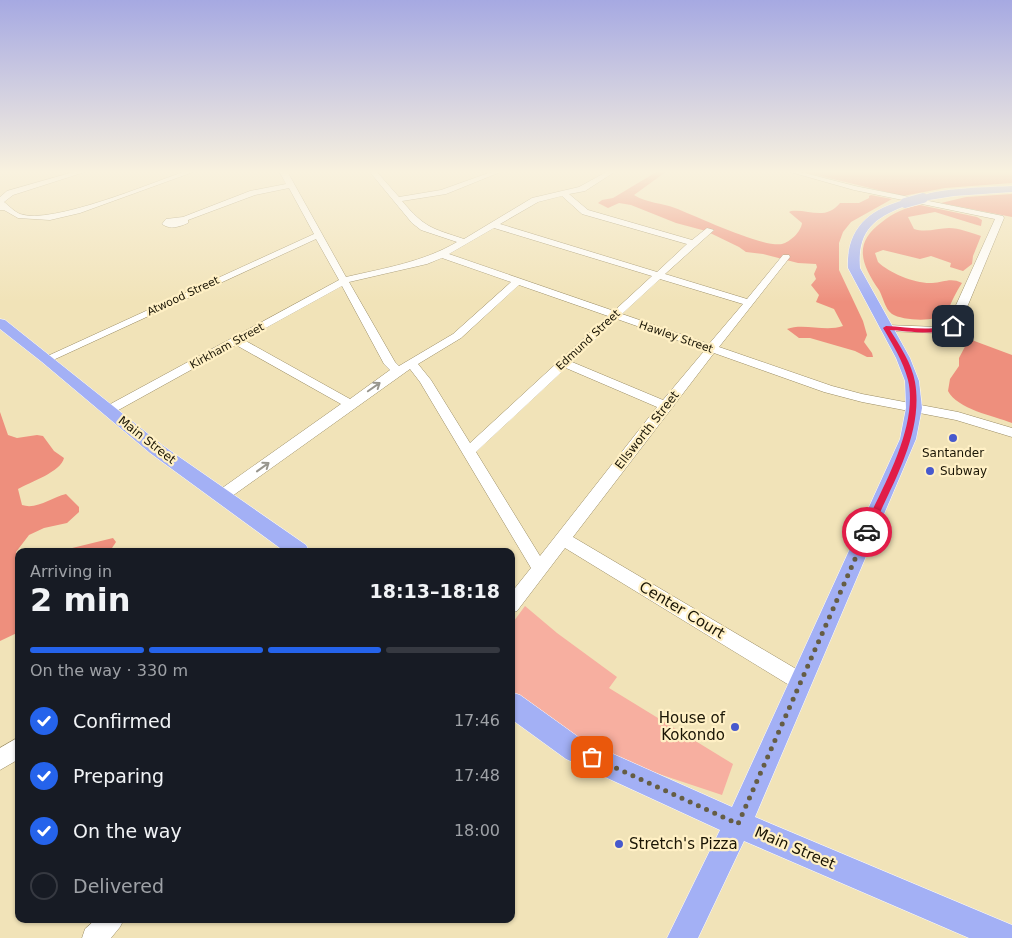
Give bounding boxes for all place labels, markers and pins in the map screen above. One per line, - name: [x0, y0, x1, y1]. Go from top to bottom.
- pin: [932, 305, 974, 347]
- marker: Santander: [947, 432, 959, 444]
- place label: Santander: [922, 446, 984, 460]
- place label: Subway: [940, 464, 987, 478]
- marker: Subway: [924, 465, 936, 477]
- place label: House of Kokondo: [659, 709, 726, 744]
- marker: House of Kokondo: [729, 721, 741, 733]
- pin: [571, 736, 613, 778]
- place label: Stretch's Pizza: [629, 835, 738, 853]
- marker: Stretch's Pizza: [613, 838, 625, 850]

